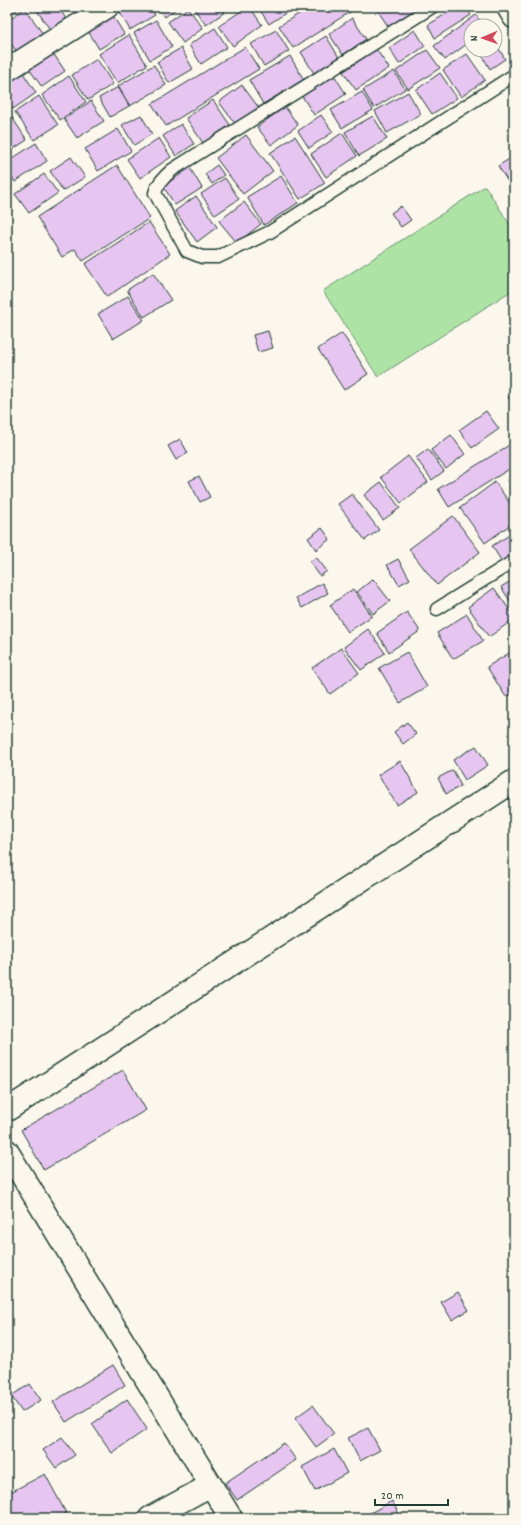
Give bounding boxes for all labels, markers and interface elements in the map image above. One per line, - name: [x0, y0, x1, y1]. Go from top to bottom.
- north arrow: [463, 18, 503, 58]
- text: N: [467, 35, 483, 41]
- scale bar: [375, 1481, 448, 1507]
- text: 20 m: [381, 1488, 404, 1505]

